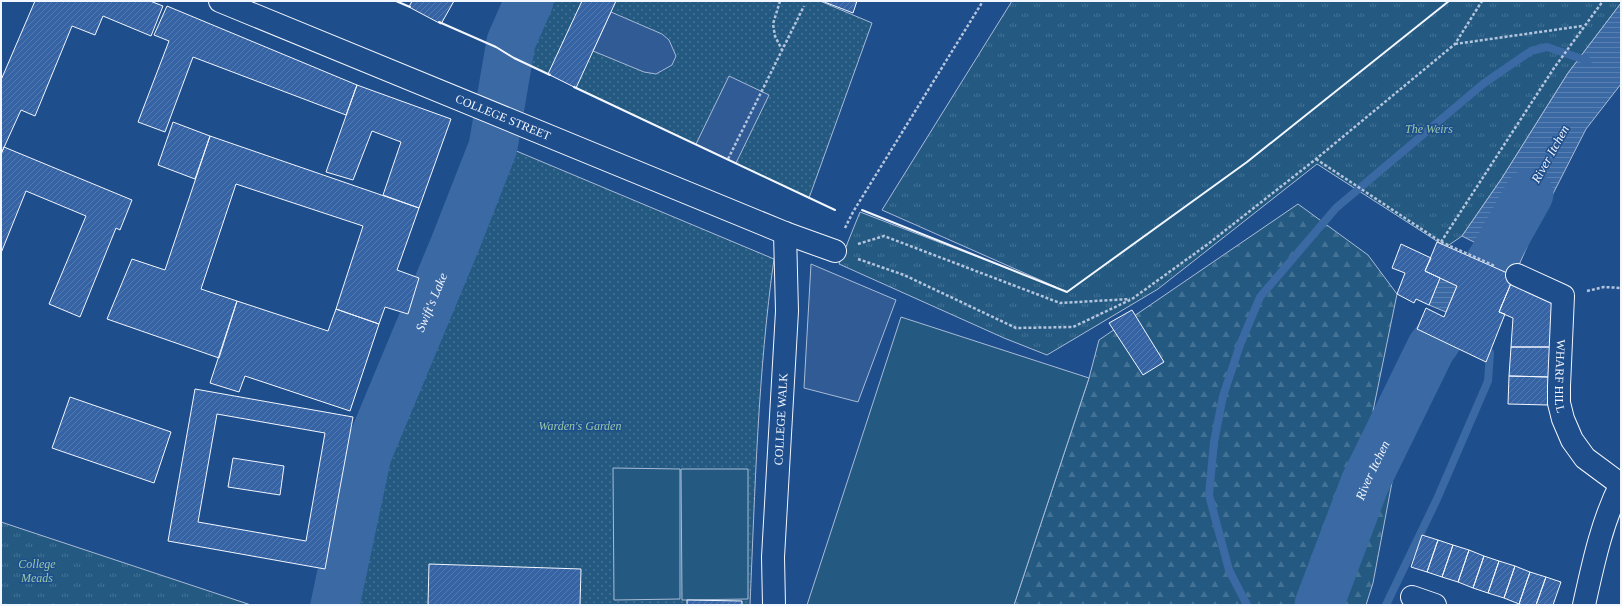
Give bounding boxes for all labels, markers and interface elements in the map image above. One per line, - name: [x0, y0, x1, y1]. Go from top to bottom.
- street label: COLLEGE STREET: [453, 91, 553, 143]
- park label: The Weirs: [1405, 122, 1453, 136]
- water label: River Itchen: [1527, 122, 1572, 186]
- water label: Swift's Lake: [412, 270, 450, 334]
- street label: WHARF HILL: [1552, 339, 1568, 415]
- street label: COLLEGE WALK: [771, 372, 790, 466]
- park label: Warden's Garden: [539, 419, 621, 433]
- water label: River Itchen: [1351, 438, 1392, 503]
- park label: College Meads: [18, 557, 56, 585]

